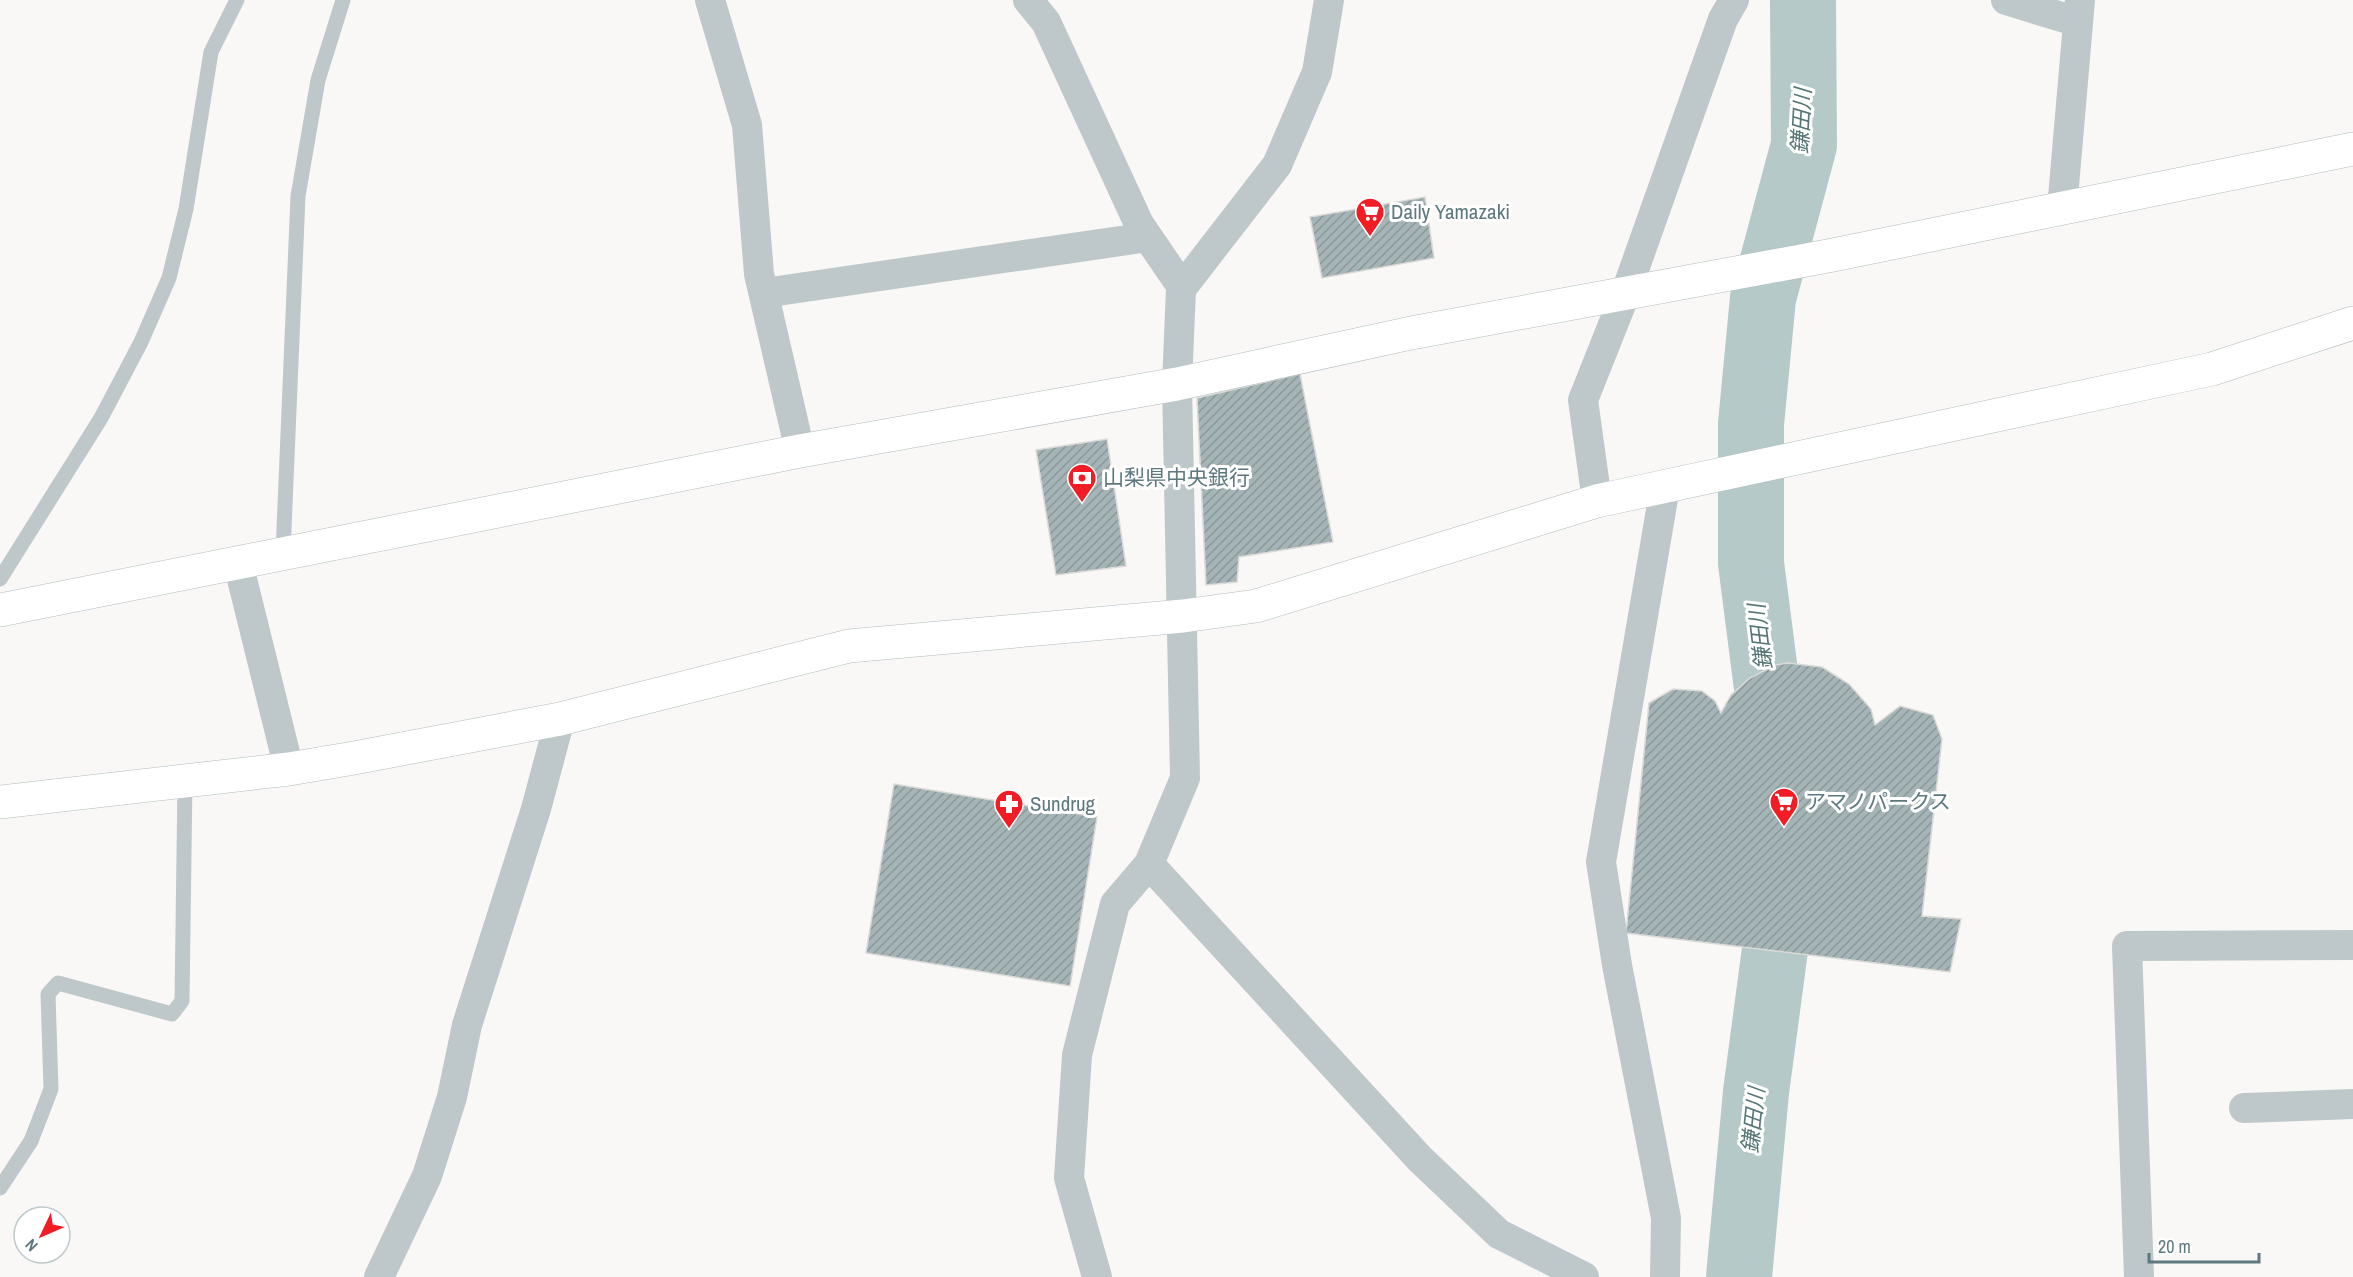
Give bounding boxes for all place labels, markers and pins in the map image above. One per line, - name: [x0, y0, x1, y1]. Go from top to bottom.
- supermarket icon: Daily Yamazaki: [1354, 196, 1386, 238]
- place label: Daily Yamazaki: [1391, 197, 1510, 226]
- bank icon: 山梨県中央銀行: [1066, 462, 1098, 504]
- place label: 山梨県中央銀行: [1103, 463, 1250, 492]
- supermarket icon: アマノパークス: [1768, 786, 1800, 828]
- place label: アマノパークス: [1805, 787, 1951, 816]
- pharmacy icon: Sundrug: [993, 788, 1025, 830]
- place label: Sundrug: [1030, 789, 1096, 818]

